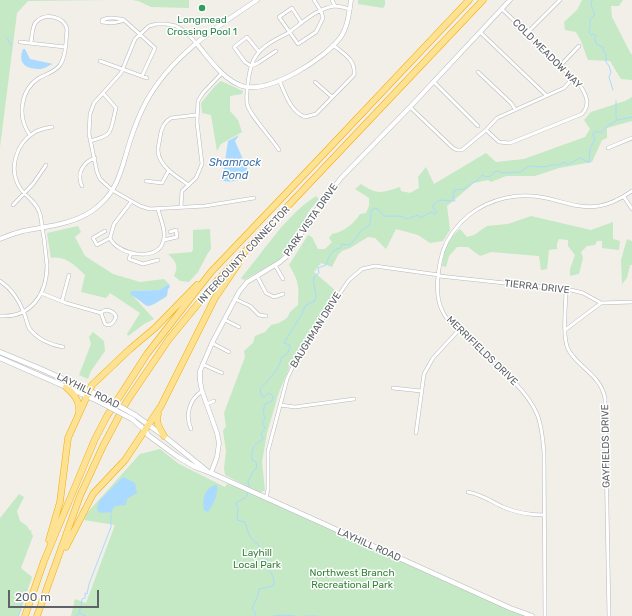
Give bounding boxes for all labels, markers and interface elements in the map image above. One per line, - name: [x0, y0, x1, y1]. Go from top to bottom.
- marker: Longmead Crossing Pool 1: [197, 3, 207, 13]
- place label: Longmead Crossing Pool 1: [167, 14, 237, 38]
- street label: COLD MEADOW WAY: [510, 17, 584, 91]
- water label: Shamrock Pond: [209, 156, 261, 182]
- street label: PARK VISTA DRIVE: [281, 181, 341, 259]
- street label: INTERCOUNTY CONNECTOR: [196, 204, 292, 306]
- street label: TIERRA DRIVE: [504, 278, 570, 296]
- street label: BAUGHMAN DRIVE: [288, 290, 344, 370]
- street label: MERRIFIELDS DRIVE: [444, 314, 520, 388]
- street label: LAYHILL ROAD: [55, 371, 121, 411]
- street label: GAYFIELDS DRIVE: [599, 404, 613, 488]
- street label: LAYHILL ROAD: [335, 526, 403, 564]
- park label: Layhill Local Park: [233, 547, 281, 570]
- park label: Northwest Branch Recreational Park: [310, 567, 394, 590]
- scale bar: [10, 582, 101, 608]
- text: 200 m: [15, 590, 51, 604]

